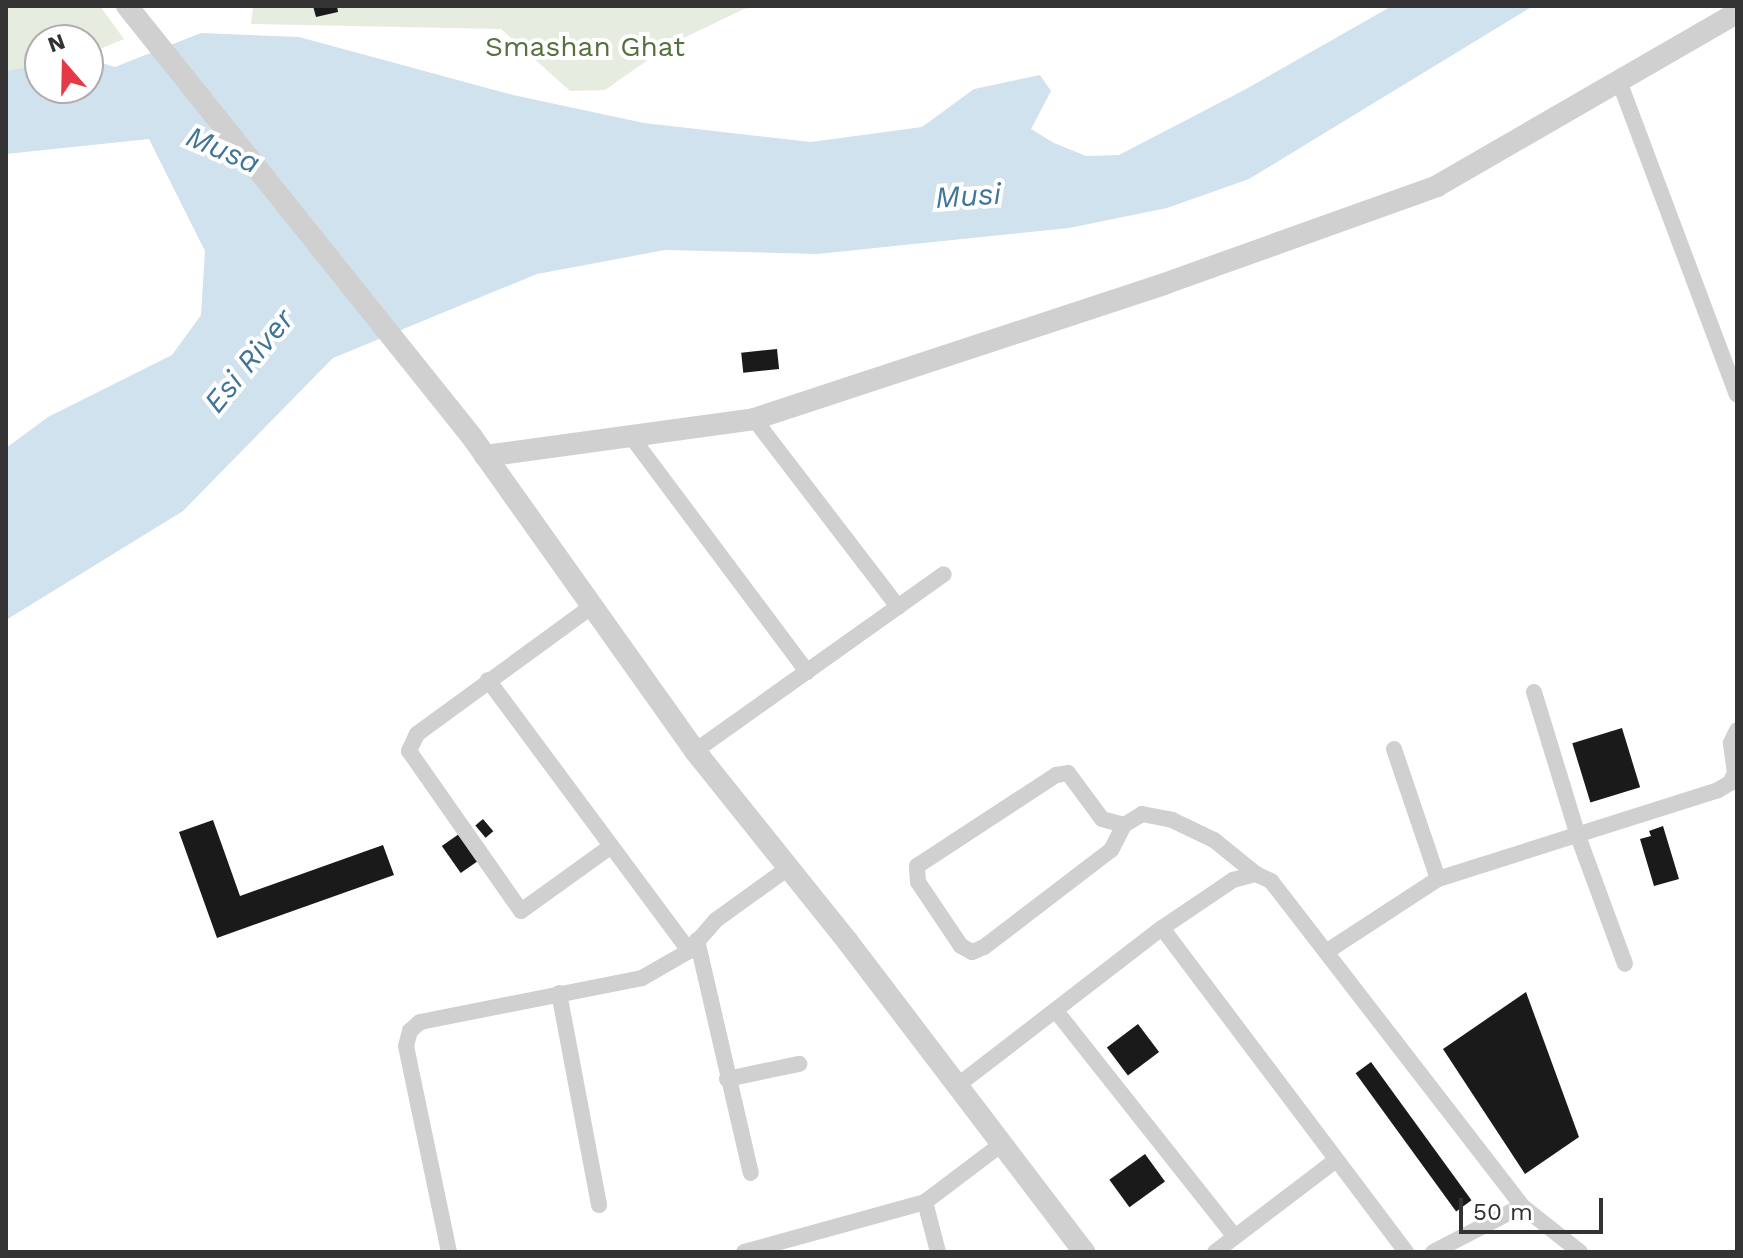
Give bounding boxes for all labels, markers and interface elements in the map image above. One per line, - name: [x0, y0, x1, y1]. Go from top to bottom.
- north arrow: [24, 24, 104, 104]
- text: N: [44, 28, 68, 57]
- park label: Smashan Ghat: [485, 30, 685, 64]
- water label: Musa: [181, 118, 265, 182]
- water label: Musi: [934, 176, 1002, 216]
- water label: Esi River: [196, 302, 302, 420]
- scale bar: [1463, 1182, 1607, 1232]
- text: 50 m: [1473, 1198, 1533, 1226]

